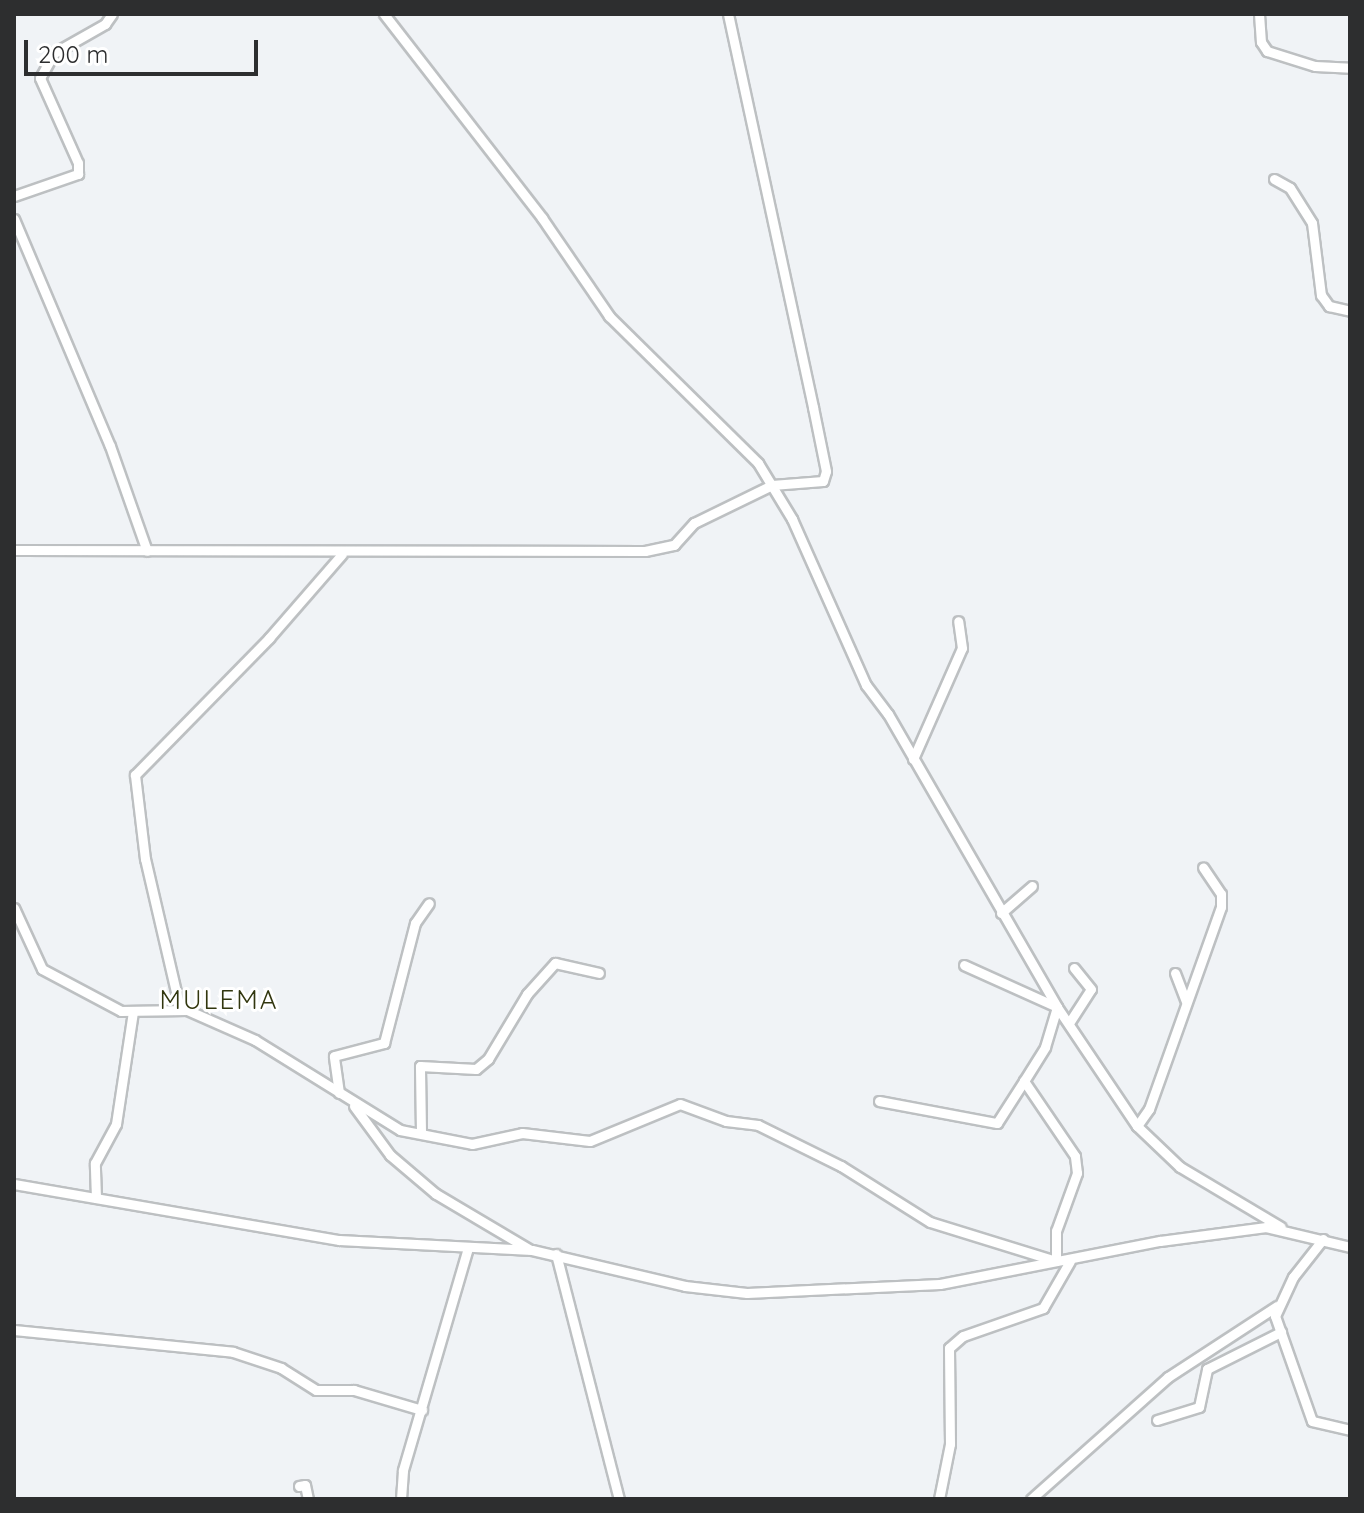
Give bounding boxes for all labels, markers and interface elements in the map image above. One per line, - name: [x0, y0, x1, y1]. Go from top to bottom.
- scale bar: [28, 24, 262, 74]
- text: 200 m: [38, 39, 108, 69]
- district label: MULEMA: [160, 984, 278, 1016]

